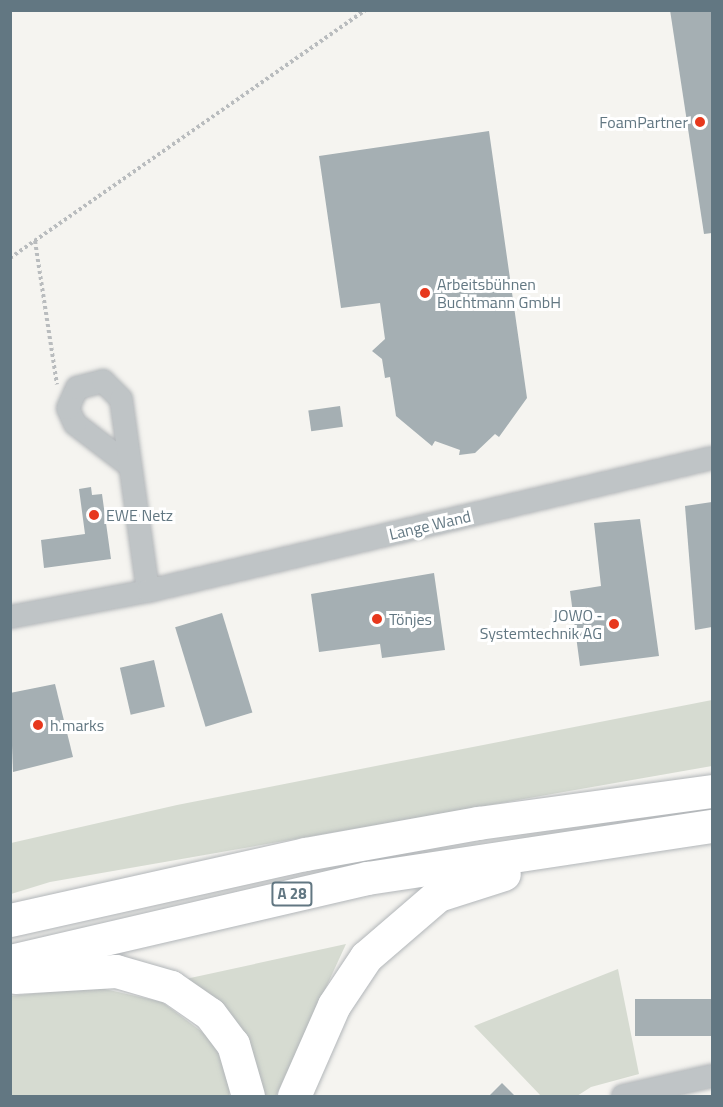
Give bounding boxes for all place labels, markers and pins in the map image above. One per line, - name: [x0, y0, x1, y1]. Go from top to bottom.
- place label: FoamPartner: [599, 112, 688, 132]
- marker: FoamPartner: [693, 115, 707, 129]
- place label: Arbeitsbühnen Buchtmann GmbH: [437, 274, 561, 312]
- marker: Arbeitsbühnen Buchtmann GmbH: [418, 286, 432, 300]
- place label: EWE Netz: [106, 505, 173, 525]
- marker: EWE Netz: [87, 508, 101, 522]
- place label: JOWO ‑ Systemtechnik AG: [480, 605, 602, 643]
- place label: Tönjes: [389, 609, 432, 629]
- marker: Tönjes: [370, 612, 384, 626]
- marker: JOWO ‑ Systemtechnik AG: [607, 617, 621, 631]
- place label: h.marks: [50, 715, 104, 735]
- marker: h.marks: [31, 718, 45, 732]

